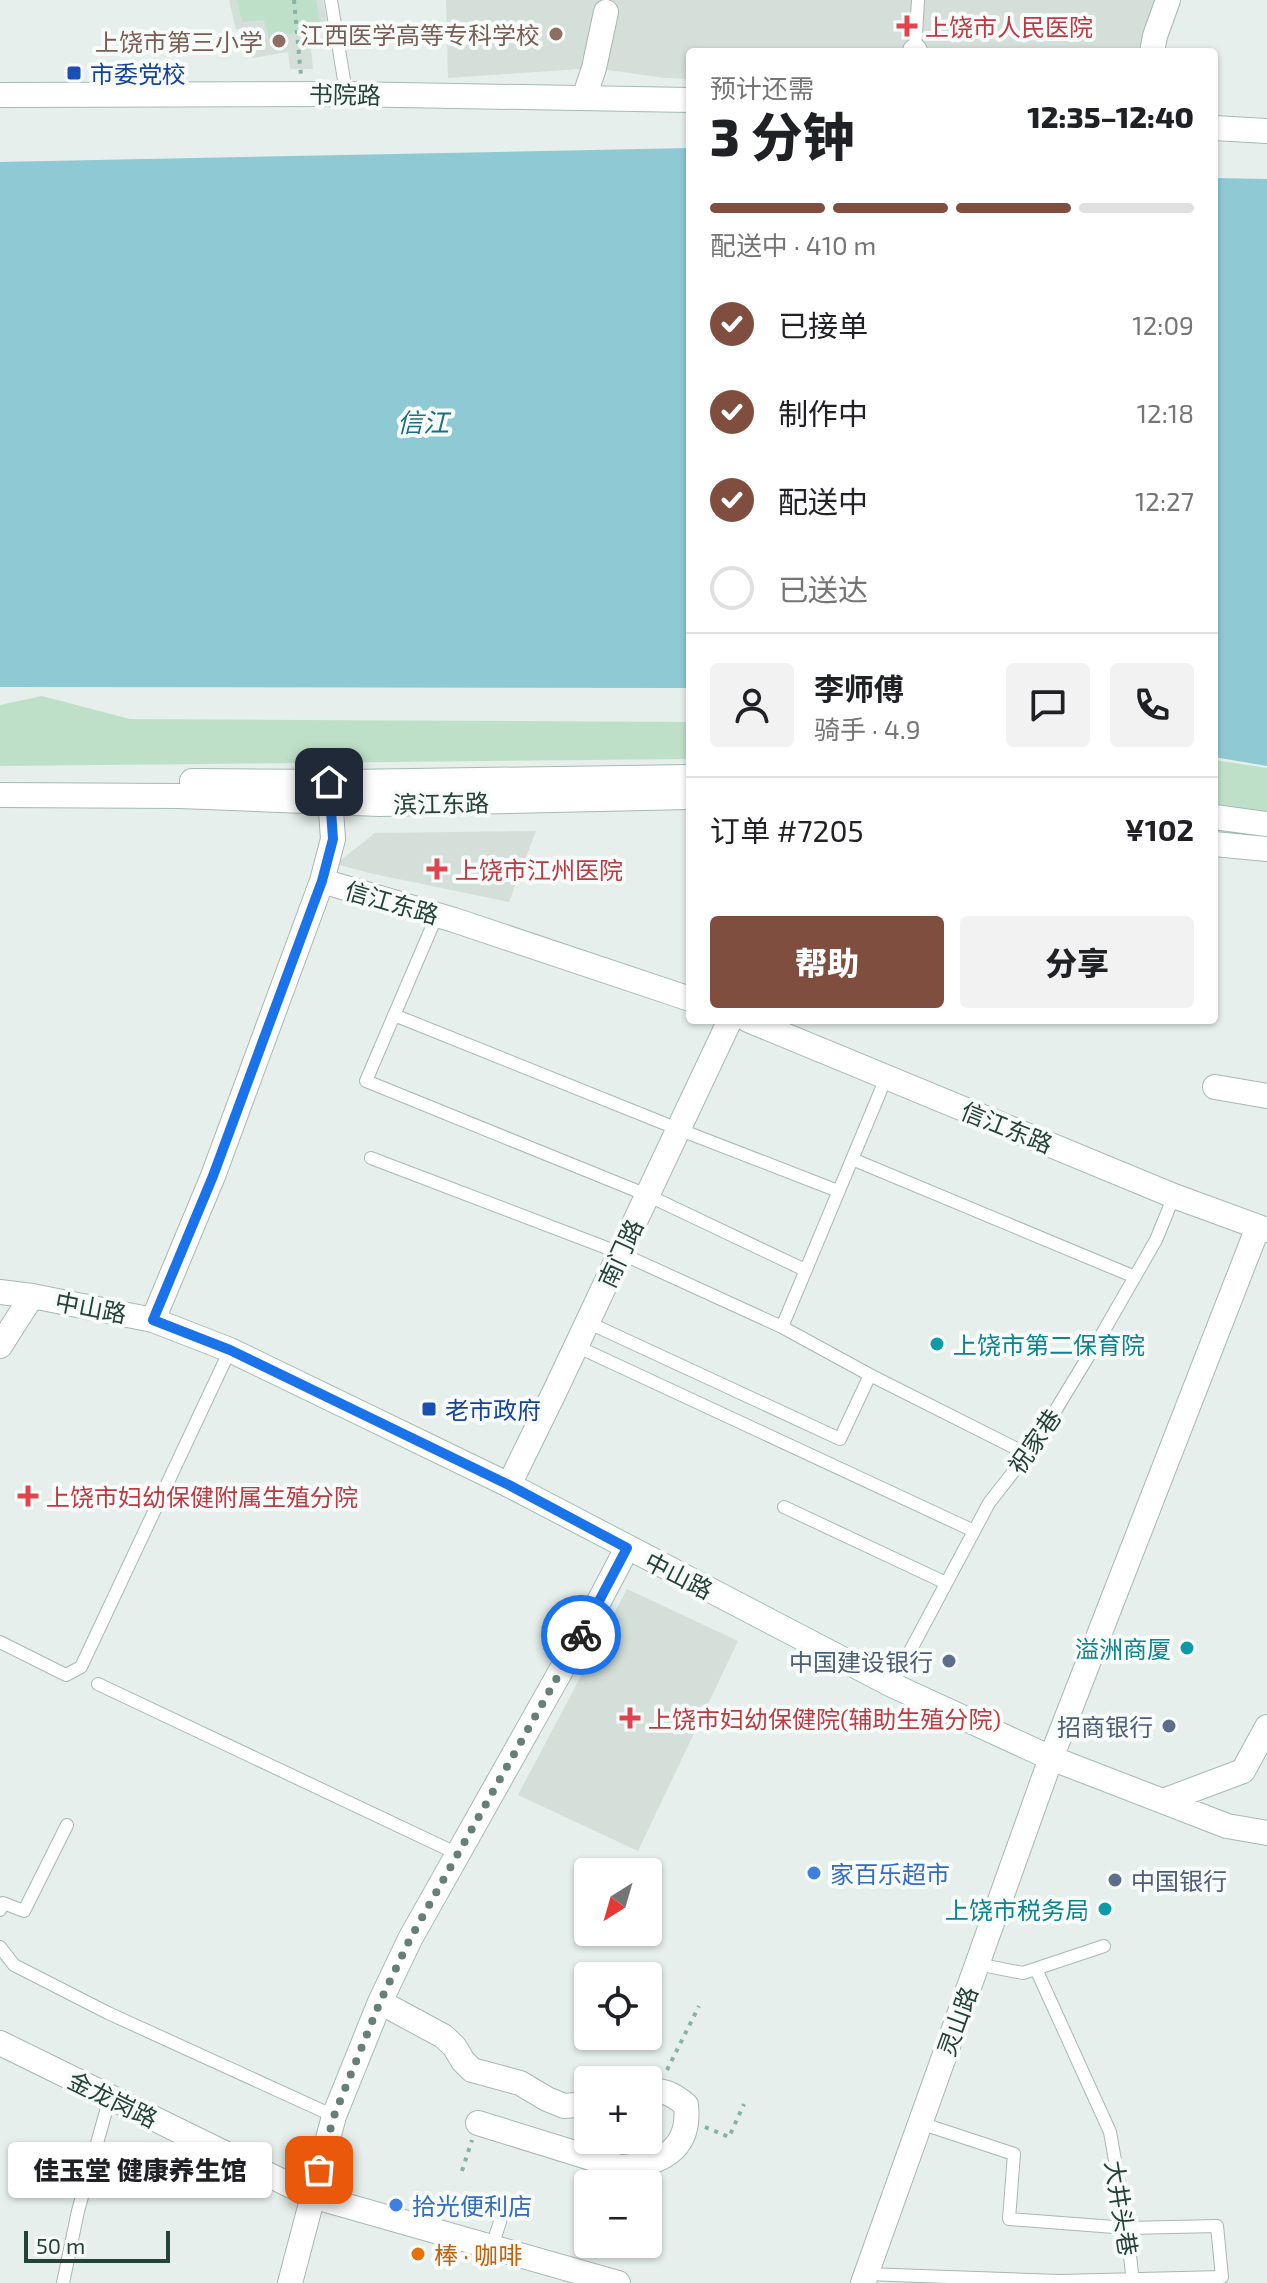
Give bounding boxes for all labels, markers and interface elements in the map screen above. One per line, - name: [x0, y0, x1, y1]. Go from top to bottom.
- place label: 上饶市人民医院: [925, 12, 1093, 41]
- marker: 上饶市人民医院: [896, 15, 918, 37]
- place label: 江西医学高等专科学校: [300, 20, 540, 49]
- marker: 江西医学高等专科学校: [547, 25, 565, 43]
- place label: 上饶市第三小学: [95, 27, 263, 56]
- marker: 上饶市第三小学: [270, 32, 288, 50]
- place label: 市委党校: [90, 59, 186, 88]
- marker: 市委党校: [65, 64, 83, 82]
- text: 预计还需: [710, 72, 814, 103]
- street label: 书院路: [309, 79, 381, 109]
- text: 12:35–12:40: [1027, 98, 1194, 134]
- text: 3 分钟: [710, 104, 855, 166]
- text: 配送中 · 410 m: [710, 229, 876, 260]
- icon: check: [710, 302, 754, 346]
- text: 已接单: [778, 307, 868, 343]
- text: 12:09: [1132, 309, 1194, 340]
- icon: check: [710, 390, 754, 434]
- text: 制作中: [778, 395, 868, 431]
- text: 12:18: [1137, 397, 1194, 428]
- water label: 信江: [397, 406, 452, 437]
- icon: check: [710, 478, 754, 522]
- text: 配送中: [778, 483, 868, 519]
- text: 12:27: [1135, 485, 1194, 516]
- text: 已送达: [778, 571, 868, 607]
- button: person: [710, 663, 794, 747]
- button: chat: [1006, 663, 1090, 747]
- button: phone: [1110, 663, 1194, 747]
- text: 李师傅: [814, 670, 904, 706]
- text: 骑手 · 4.9: [814, 713, 921, 744]
- pin: [295, 748, 363, 816]
- icon: home: [307, 760, 351, 804]
- street label: 滨江东路: [393, 788, 489, 818]
- text: ¥102: [1125, 811, 1194, 847]
- text: 订单 #7205: [710, 812, 864, 848]
- place label: 上饶市江州医院: [455, 855, 623, 884]
- marker: 上饶市江州医院: [426, 858, 448, 880]
- street label: 信江东路: [342, 875, 442, 929]
- button: 帮助: [710, 916, 944, 1008]
- button: 分享: [960, 916, 1194, 1008]
- street label: 信江东路: [957, 1096, 1057, 1158]
- street label: 南门路: [592, 1214, 648, 1292]
- street label: 中山路: [53, 1286, 129, 1328]
- place label: 上饶市第二保育院: [953, 1330, 1145, 1359]
- marker: 上饶市第二保育院: [928, 1335, 946, 1353]
- place label: 老市政府: [445, 1395, 541, 1424]
- marker: 老市政府: [420, 1400, 438, 1418]
- street label: 祝家巷: [1001, 1403, 1067, 1479]
- place label: 上饶市妇幼保健附属生殖分院: [46, 1482, 358, 1511]
- marker: 上饶市妇幼保健附属生殖分院: [17, 1485, 39, 1507]
- street label: 中山路: [640, 1546, 718, 1604]
- courier: [541, 1595, 621, 1675]
- icon: bike: [559, 1613, 603, 1657]
- place label: 溢洲商厦: [1075, 1634, 1171, 1663]
- marker: 溢洲商厦: [1178, 1639, 1196, 1657]
- place label: 中国建设银行: [789, 1647, 933, 1676]
- marker: 中国建设银行: [940, 1652, 958, 1670]
- place label: 上饶市妇幼保健院(辅助生殖分院): [648, 1704, 1001, 1733]
- marker: 上饶市妇幼保健院(辅助生殖分院): [619, 1707, 641, 1729]
- place label: 招商银行: [1057, 1712, 1153, 1741]
- marker: 招商银行: [1160, 1717, 1178, 1735]
- north arrow: [574, 1858, 662, 1946]
- map controls: [574, 1858, 662, 2258]
- place label: 家百乐超市: [830, 1859, 950, 1888]
- marker: 家百乐超市: [805, 1864, 823, 1882]
- place label: 中国银行: [1131, 1866, 1227, 1895]
- marker: 中国银行: [1106, 1871, 1124, 1889]
- place label: 上饶市税务局: [945, 1895, 1089, 1924]
- marker: 上饶市税务局: [1096, 1900, 1114, 1918]
- button: locate: [574, 1962, 662, 2050]
- street label: 灵山路: [931, 1982, 983, 2060]
- street label: 金龙岗路: [64, 2065, 162, 2133]
- button: +: [574, 2066, 662, 2154]
- pin: [285, 2136, 353, 2204]
- callout: 佳玉堂 健康养生馆: [7, 2142, 271, 2198]
- icon: bag: [297, 2148, 341, 2192]
- text: 佳玉堂 健康养生馆: [33, 2154, 247, 2185]
- street label: 大井头巷: [1100, 2158, 1144, 2258]
- button: −: [574, 2170, 662, 2258]
- place label: 拾光便利店: [412, 2191, 532, 2220]
- marker: 拾光便利店: [387, 2196, 405, 2214]
- scale bar: [24, 2227, 170, 2263]
- text: 50 m: [36, 2232, 85, 2258]
- place label: 棒 · 咖啡: [434, 2240, 522, 2269]
- marker: 棒 · 咖啡: [409, 2245, 427, 2263]

